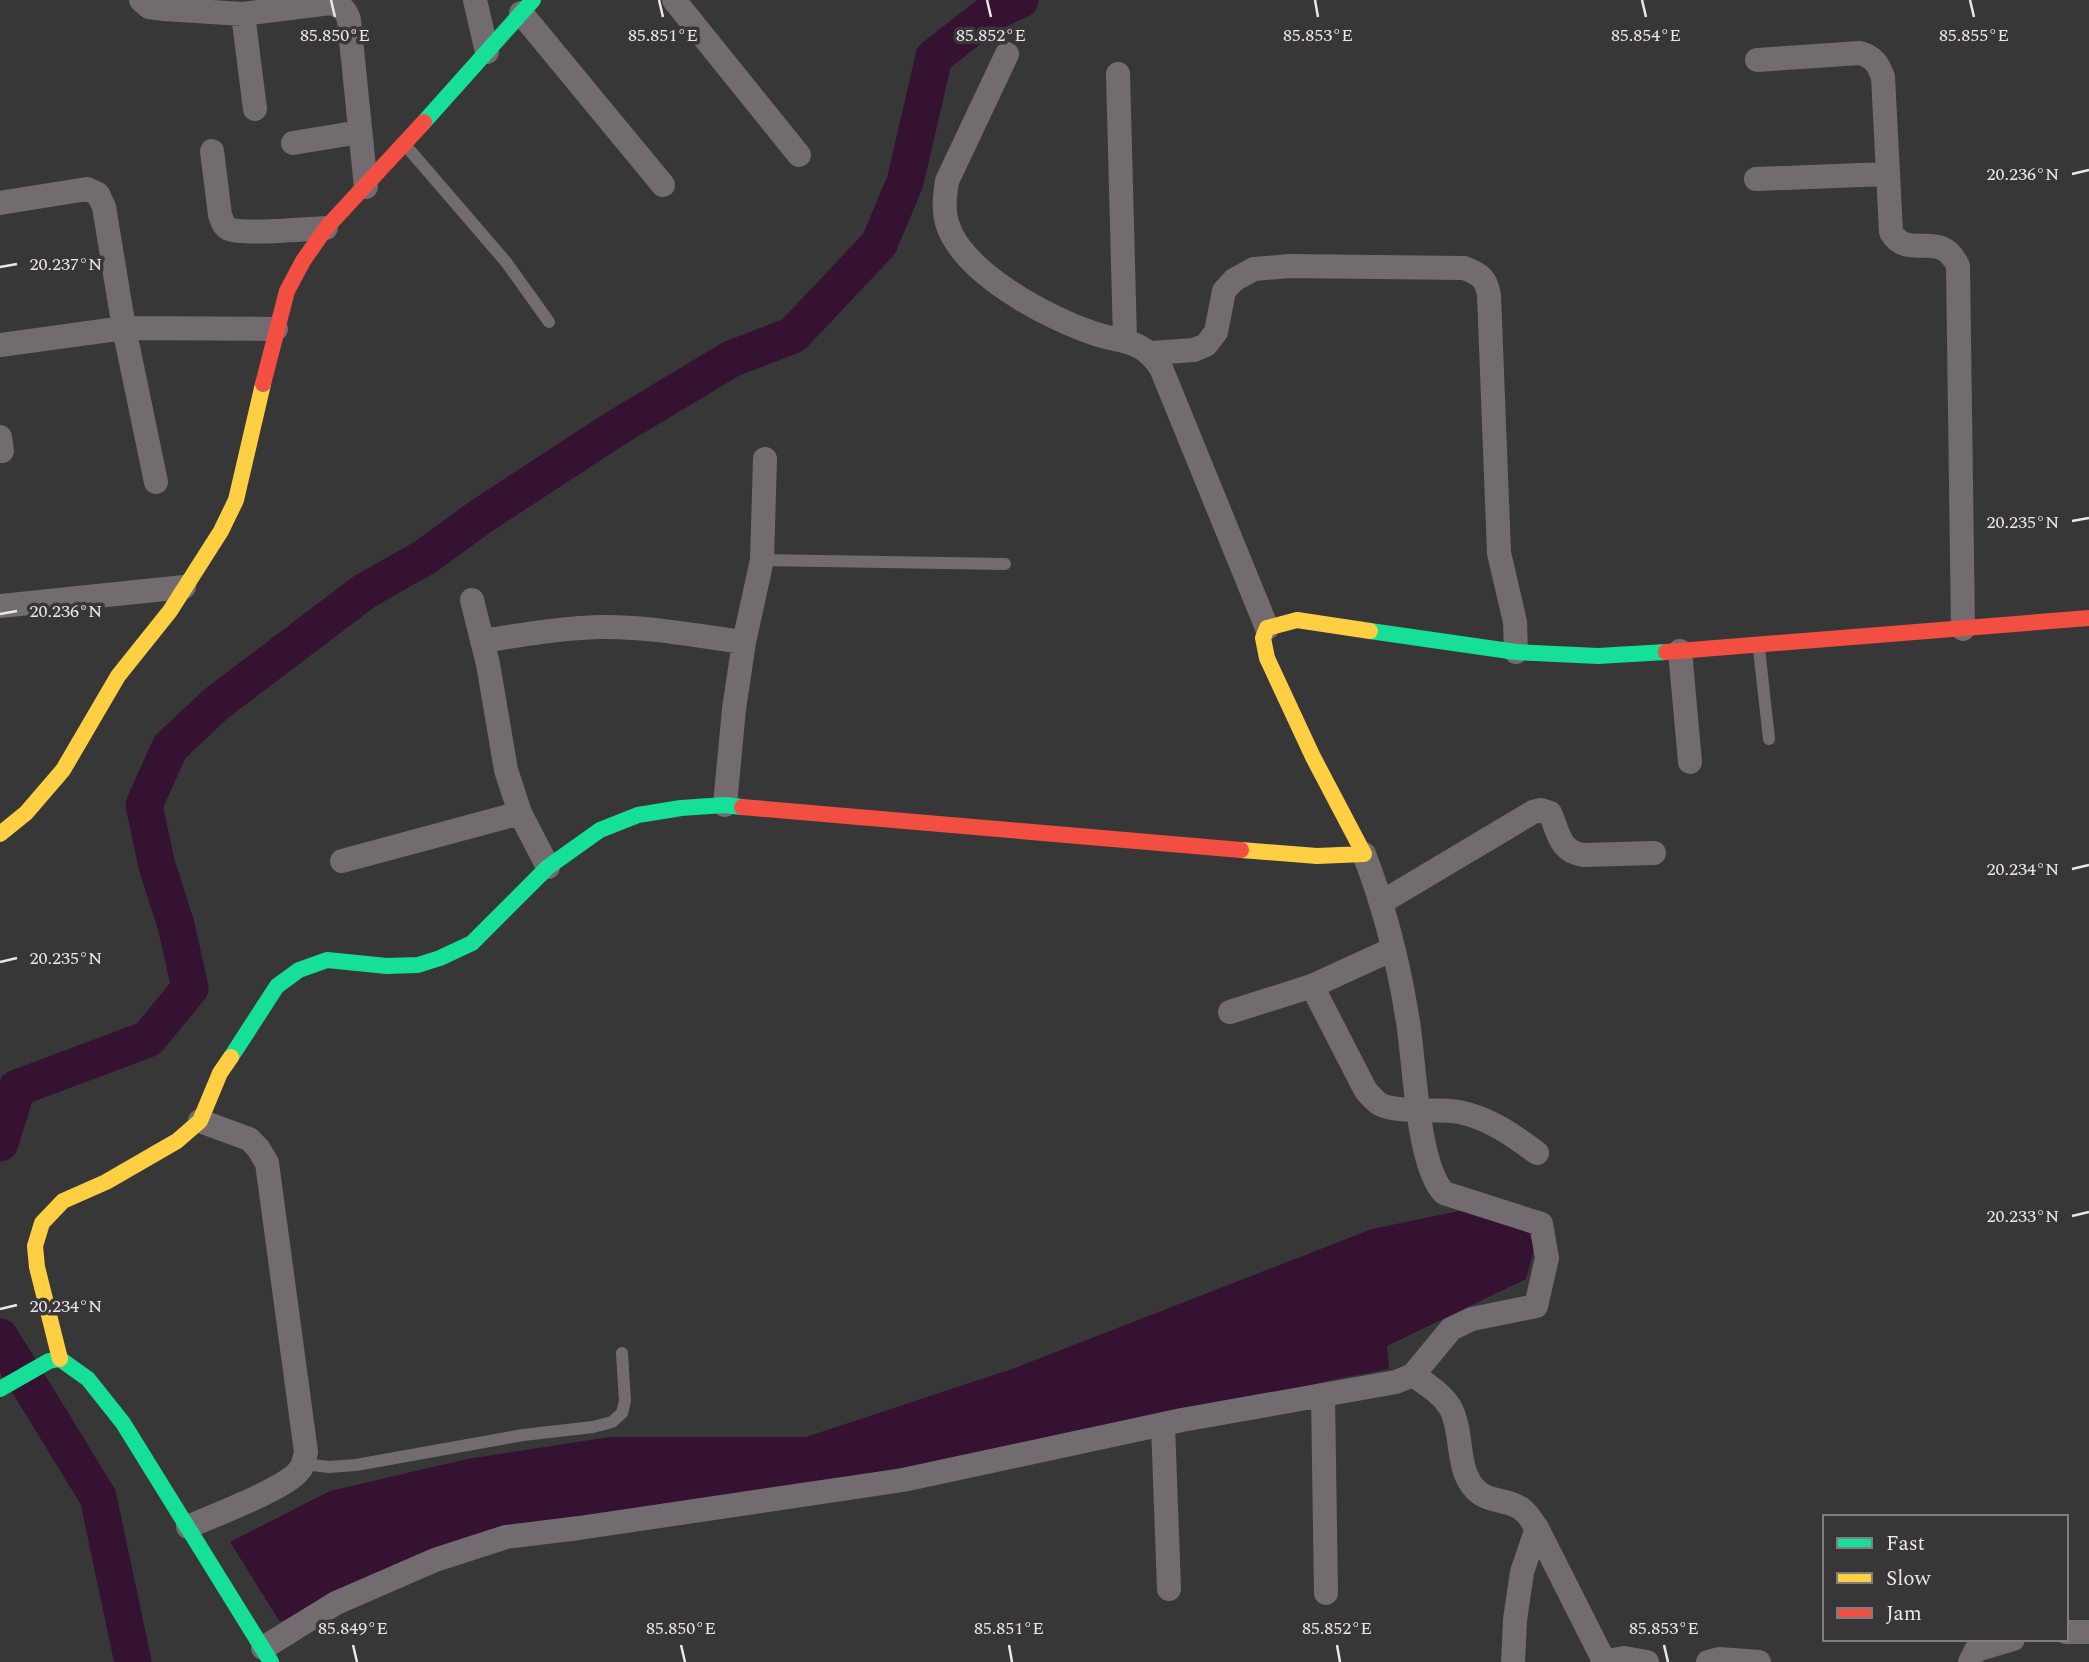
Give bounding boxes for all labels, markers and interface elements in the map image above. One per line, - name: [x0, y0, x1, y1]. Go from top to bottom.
- text: 85.850°E: [300, 22, 370, 49]
- text: 85.851°E: [628, 22, 698, 49]
- text: 85.852°E: [956, 22, 1026, 49]
- text: 85.853°E: [1283, 22, 1353, 49]
- text: 85.854°E: [1611, 22, 1681, 49]
- text: 85.855°E: [1939, 22, 2009, 49]
- text: 20.236°N: [1987, 161, 2059, 188]
- text: 20.237°N: [30, 251, 102, 278]
- text: 20.235°N: [1987, 509, 2059, 536]
- text: 20.236°N: [30, 598, 102, 625]
- text: 20.234°N: [1987, 856, 2059, 883]
- text: 20.235°N: [30, 945, 102, 972]
- text: 20.233°N: [1987, 1203, 2059, 1230]
- text: 20.234°N: [30, 1293, 102, 1320]
- legend: [1823, 1515, 2068, 1641]
- text: Fast: [1886, 1528, 1925, 1560]
- text: Slow: [1886, 1563, 1932, 1595]
- text: Jam: [1886, 1598, 1922, 1630]
- text: 85.849°E: [318, 1615, 388, 1642]
- text: 85.850°E: [646, 1615, 716, 1642]
- text: 85.851°E: [974, 1615, 1044, 1642]
- text: 85.852°E: [1302, 1615, 1372, 1642]
- text: 85.853°E: [1629, 1615, 1699, 1642]

